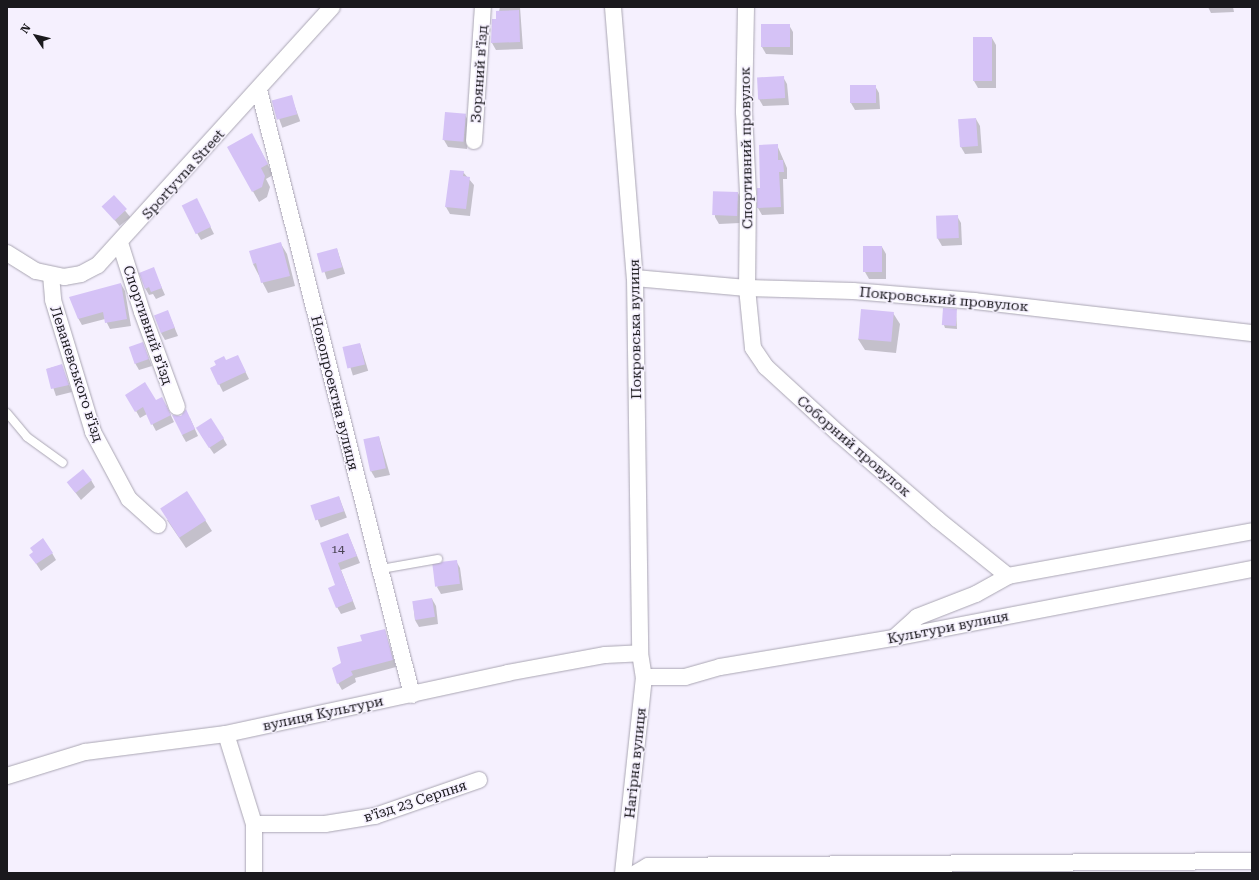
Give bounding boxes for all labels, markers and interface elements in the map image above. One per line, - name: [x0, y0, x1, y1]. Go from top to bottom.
- north arrow: [16, 16, 56, 56]
- text: N: [18, 22, 34, 36]
- street label: Зоряний в’їзд: [467, 24, 491, 124]
- street label: Спортивний провулок: [736, 67, 756, 229]
- street label: Sportyvna Street: [138, 126, 228, 222]
- street label: Покровська вулиця: [625, 259, 645, 399]
- street label: Спортивний в’їзд: [120, 263, 176, 387]
- street label: Покровський провулок: [859, 283, 1029, 315]
- street label: Леваневського в’їзд: [47, 304, 107, 444]
- street label: Новопроектна вулиця: [308, 314, 362, 472]
- street label: Соборний провулок: [794, 392, 914, 500]
- house number: 14: [331, 543, 345, 557]
- street label: Культури вулиця: [886, 607, 1010, 647]
- street label: вулиця Культури: [261, 692, 385, 734]
- street label: Нагірна вулиця: [621, 707, 649, 819]
- street label: в’їзд 23 Серпня: [361, 776, 469, 826]

